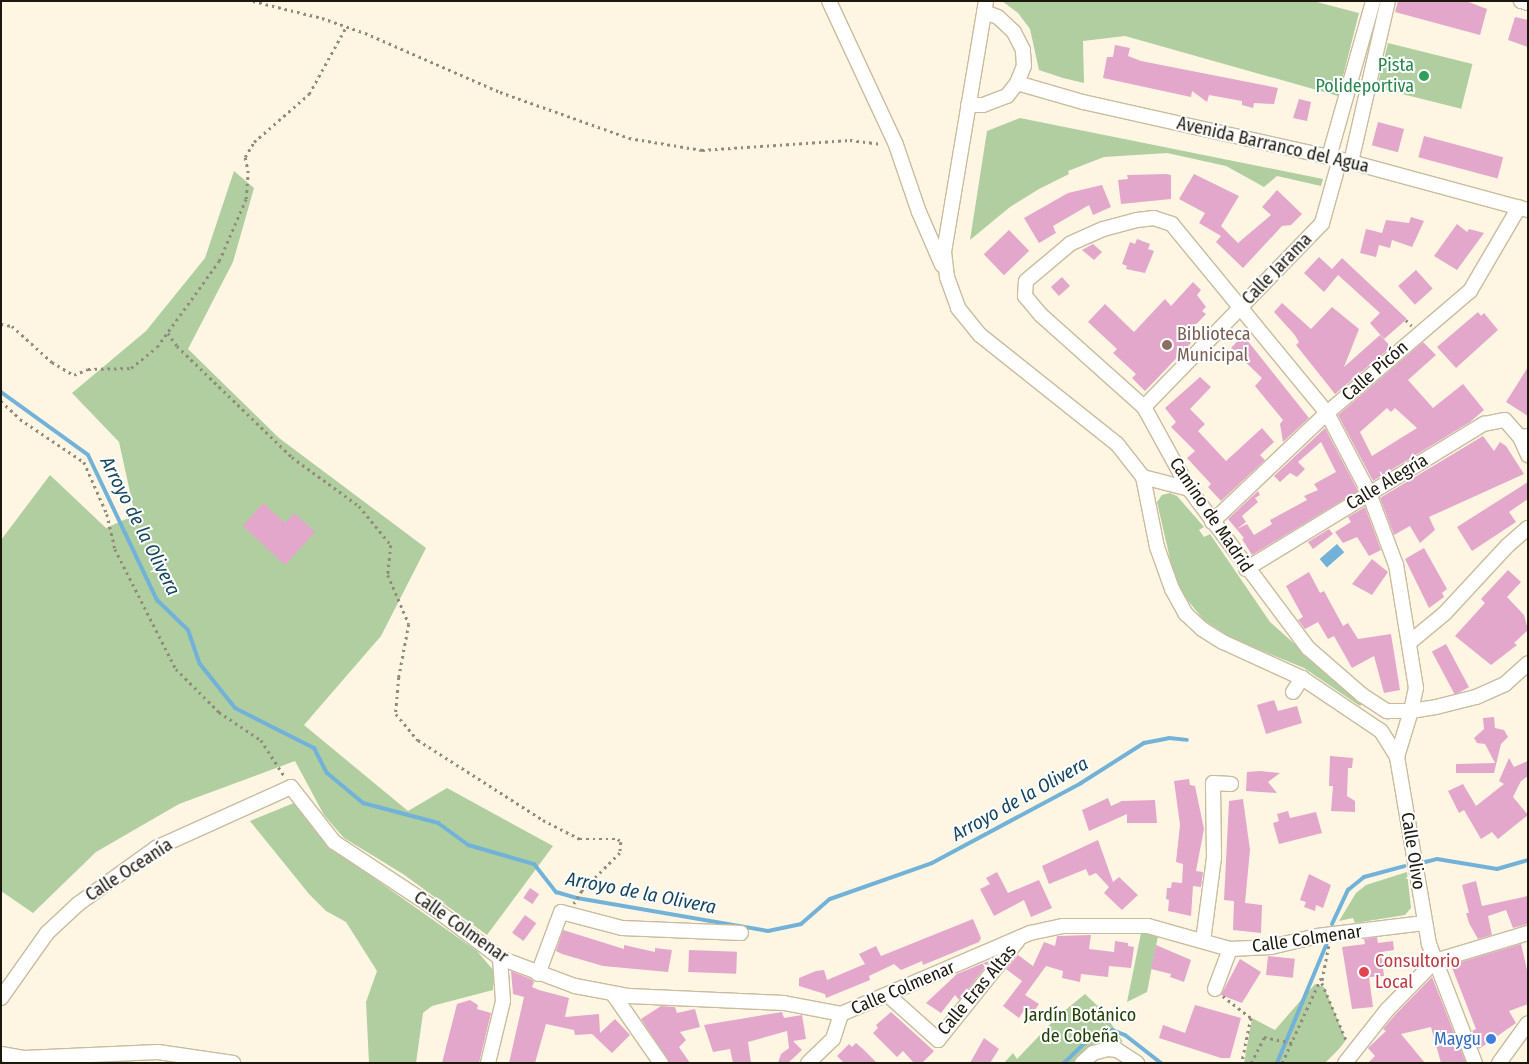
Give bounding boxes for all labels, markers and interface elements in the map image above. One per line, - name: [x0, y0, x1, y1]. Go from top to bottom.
- place label: Pista Polideportiva: [1316, 55, 1414, 98]
- marker: Pista Polideportiva: [1418, 70, 1430, 82]
- street label: Avenida Barranco del Agua: [1175, 112, 1371, 178]
- street label: Calle Jarama: [1238, 229, 1316, 309]
- place label: Biblioteca Municipal: [1177, 324, 1251, 366]
- street label: Calle Picón: [1338, 336, 1412, 406]
- marker: Biblioteca Municipal: [1161, 339, 1173, 351]
- street label: Calle Alegría: [1342, 449, 1432, 515]
- water label: Arroyo de la Olivera: [95, 453, 185, 599]
- street label: Camino de Madrid: [1165, 453, 1257, 577]
- water label: Arroyo de la Olivera: [948, 752, 1092, 846]
- street label: Calle Olivo: [1396, 811, 1430, 891]
- street label: Calle Oceanía: [82, 834, 176, 906]
- water label: Arroyo de la Olivera: [564, 867, 718, 919]
- street label: Calle Colmenar: [410, 886, 512, 968]
- street label: Calle Colmenar: [1251, 921, 1363, 957]
- street label: Calle Eras Altas: [933, 941, 1021, 1039]
- place label: Consultorio Local: [1375, 951, 1460, 994]
- street label: Calle Colmenar: [848, 956, 958, 1020]
- marker: Consultorio Local: [1357, 965, 1371, 979]
- park label: Jardín Botánico de Cobeña: [1024, 1005, 1136, 1048]
- place label: Maygu: [1434, 1028, 1481, 1050]
- marker: Maygu: [1485, 1033, 1497, 1045]

